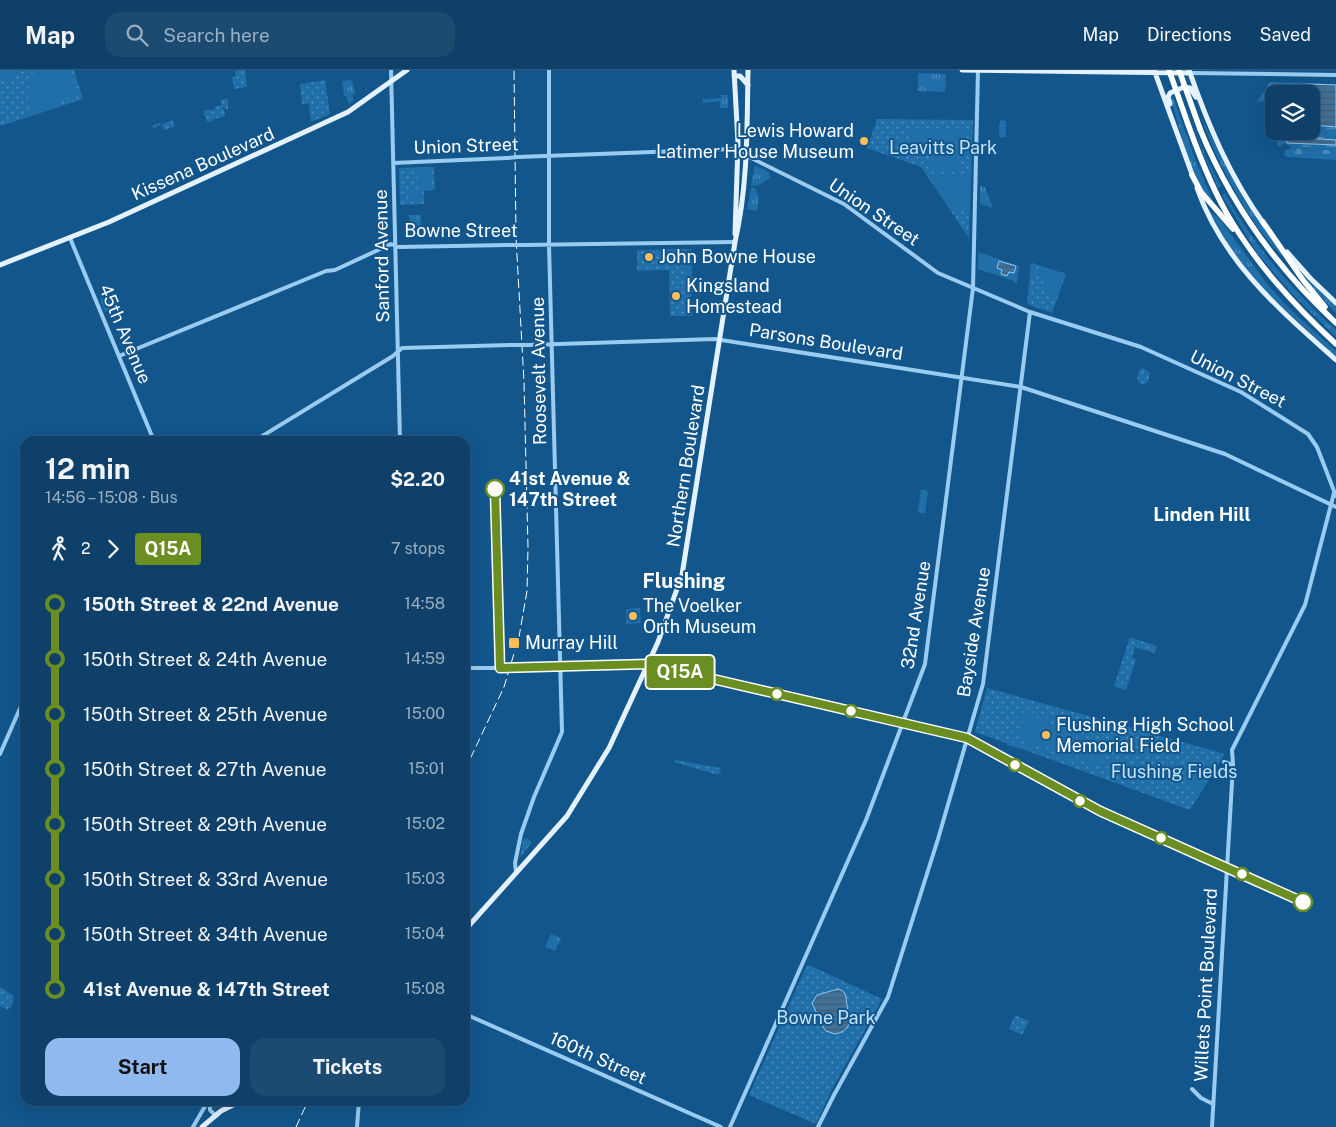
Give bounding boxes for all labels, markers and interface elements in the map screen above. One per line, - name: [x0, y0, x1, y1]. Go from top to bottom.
- search box: [105, 12, 455, 57]
- text: Map: [25, 21, 75, 49]
- icon: search: [123, 21, 151, 49]
- text: Search here: [163, 24, 270, 46]
- text: Map: [1082, 24, 1119, 45]
- text: Directions: [1147, 24, 1232, 45]
- text: Saved: [1260, 24, 1311, 45]
- map controls: [1265, 85, 1320, 140]
- button: layers: [1265, 85, 1320, 140]
- place label: Lewis Howard Latimer House Museum: [656, 120, 854, 162]
- street label: Kissena Boulevard: [128, 123, 277, 204]
- street label: Union Street: [413, 133, 519, 158]
- marker: Lewis Howard Latimer House Museum: [858, 135, 870, 147]
- park label: Leavitts Park: [889, 137, 997, 158]
- street label: Union Street: [825, 174, 924, 250]
- street label: Sanford Avenue: [370, 189, 393, 323]
- street label: Bowne Street: [404, 220, 518, 241]
- place label: John Bowne House: [659, 246, 816, 267]
- marker: John Bowne House: [643, 251, 655, 263]
- place label: Kingsland Homestead: [686, 275, 782, 317]
- street label: 45th Avenue: [95, 281, 156, 387]
- marker: Kingsland Homestead: [670, 290, 682, 302]
- street label: Roosevelt Avenue: [527, 297, 550, 445]
- street label: Parsons Boulevard: [748, 319, 905, 364]
- street label: Union Street: [1187, 345, 1290, 412]
- street label: Northern Boulevard: [662, 383, 709, 549]
- text: 12 min: [45, 452, 130, 485]
- text: $2.20: [390, 468, 445, 490]
- place label: 41st Avenue & 147th Street: [509, 468, 631, 510]
- marker: 41st Avenue & 147th Street: [485, 479, 505, 499]
- text: 14:56 – 15:08 · Bus: [45, 488, 178, 507]
- district label: Linden Hill: [1153, 503, 1251, 525]
- icon: walk: [45, 535, 73, 563]
- icon: forward: [99, 535, 127, 563]
- text: Q15A: [145, 538, 191, 559]
- text: 2: [81, 539, 91, 558]
- text: 7 stops: [391, 539, 445, 558]
- street label: 32nd Avenue: [897, 559, 934, 671]
- street label: Bayside Avenue: [953, 565, 994, 699]
- district label: Flushing: [643, 569, 726, 593]
- text: 150th Street & 22nd Avenue: [83, 593, 339, 615]
- text: 14:58: [404, 594, 445, 613]
- place label: The Voelker Orth Museum: [643, 595, 756, 637]
- marker: The Voelker Orth Museum: [627, 610, 639, 622]
- place label: Murray Hill: [525, 632, 618, 653]
- marker: Murray Hill: [507, 636, 521, 650]
- text: 150th Street & 24th Avenue: [83, 648, 327, 670]
- text: 14:59: [405, 649, 445, 668]
- line badge: Q15A: [645, 656, 715, 688]
- text: Q15A: [657, 661, 703, 682]
- unlabelled marker: [770, 687, 784, 701]
- text: 150th Street & 25th Avenue: [83, 703, 327, 725]
- text: 15:00: [405, 704, 445, 723]
- unlabelled marker: [844, 704, 858, 718]
- place label: Flushing High School Memorial Field: [1056, 714, 1234, 756]
- marker: Flushing High School Memorial Field: [1040, 729, 1052, 741]
- text: 150th Street & 27th Avenue: [83, 758, 327, 780]
- unlabelled marker: [1008, 758, 1022, 772]
- text: 15:01: [408, 759, 445, 778]
- park label: Flushing Fields: [1111, 761, 1237, 782]
- unlabelled marker: [1073, 794, 1087, 808]
- text: 150th Street & 29th Avenue: [83, 813, 327, 835]
- text: 15:02: [405, 814, 445, 833]
- unlabelled marker: [1154, 831, 1168, 845]
- unlabelled marker: [1235, 867, 1249, 881]
- text: 150th Street & 33rd Avenue: [83, 868, 328, 890]
- text: 15:03: [405, 869, 445, 888]
- street label: Willets Point Boulevard: [1190, 888, 1221, 1082]
- unlabelled marker: [1293, 892, 1313, 912]
- text: 150th Street & 34th Avenue: [83, 923, 328, 945]
- text: 15:04: [405, 924, 445, 943]
- text: 41st Avenue & 147th Street: [83, 978, 330, 1000]
- text: 15:08: [405, 979, 445, 998]
- park label: Bowne Park: [776, 1007, 876, 1028]
- street label: 160th Street: [547, 1027, 650, 1088]
- button: Start: [45, 1038, 240, 1096]
- button: Tickets: [250, 1038, 445, 1096]

